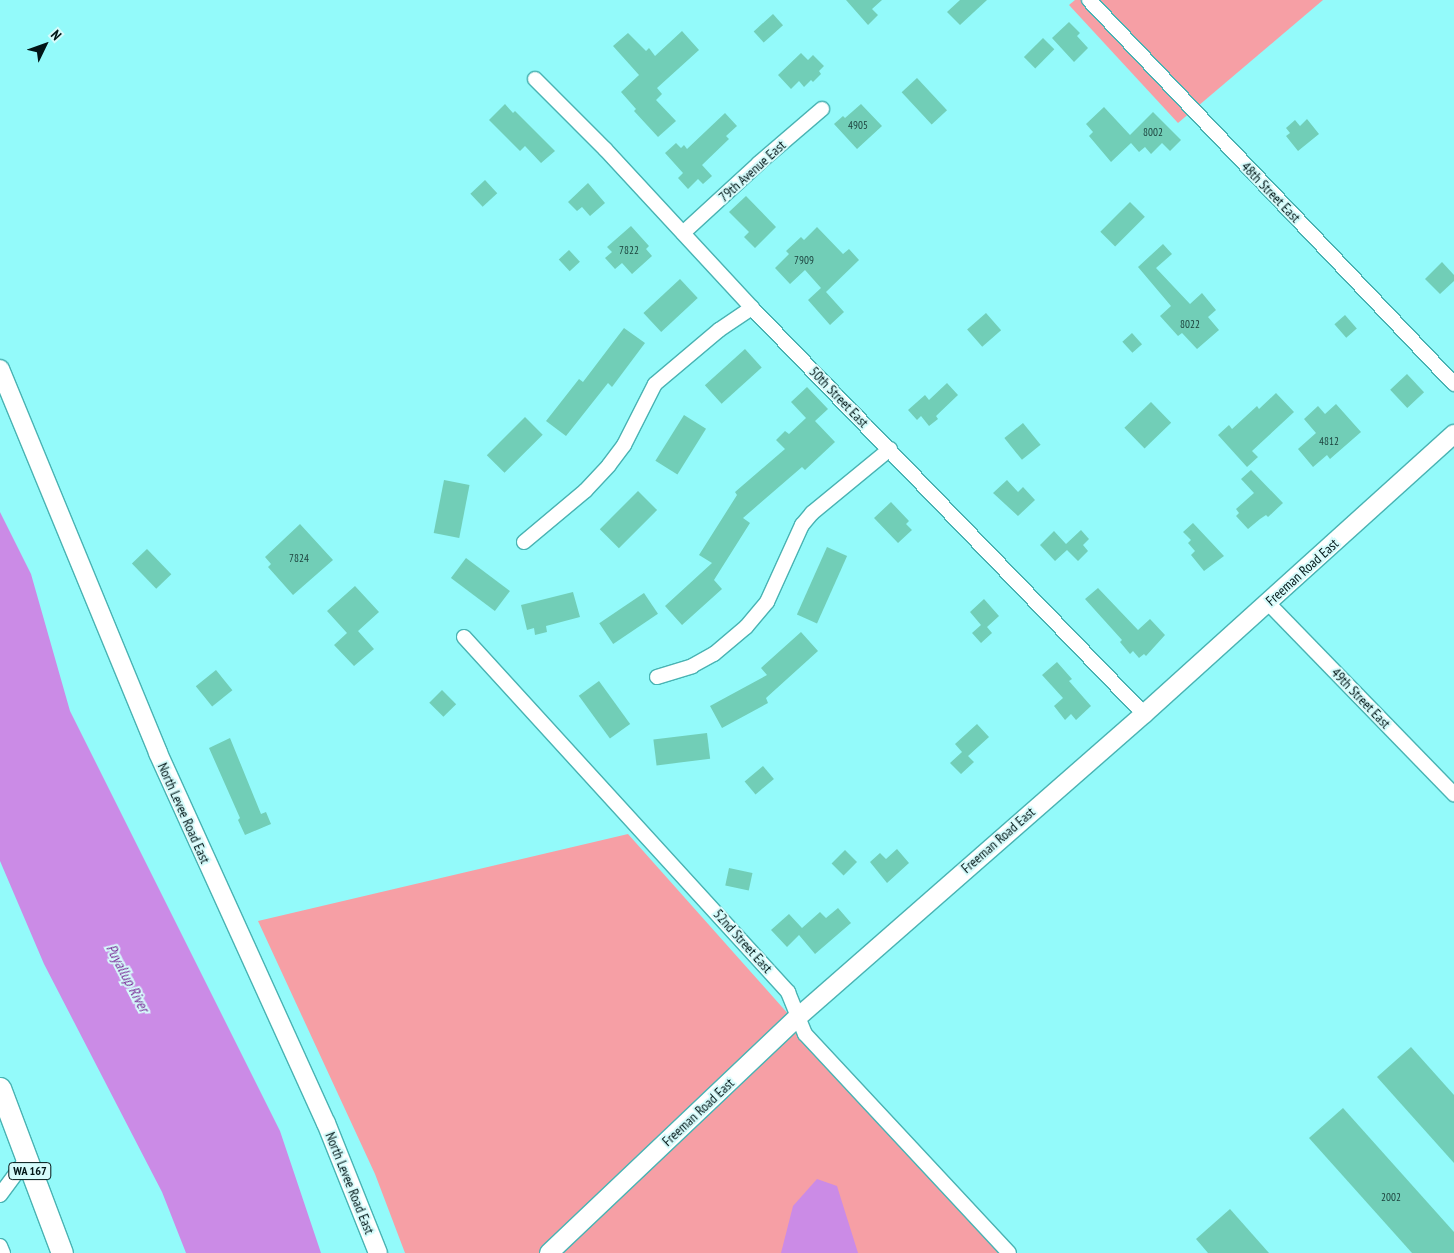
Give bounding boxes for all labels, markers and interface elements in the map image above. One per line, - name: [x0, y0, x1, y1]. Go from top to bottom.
- north arrow: [20, 20, 70, 70]
- text: N: [47, 26, 65, 44]
- house number: 4905: [848, 118, 868, 132]
- house number: 8002: [1143, 125, 1163, 139]
- street label: 79th Avenue East: [715, 137, 789, 205]
- street label: 48th Street East: [1238, 158, 1304, 226]
- house number: 7822: [619, 243, 639, 257]
- house number: 7909: [794, 253, 814, 267]
- house number: 8022: [1180, 317, 1200, 331]
- street label: 50th Street East: [806, 363, 872, 431]
- house number: 4812: [1319, 434, 1339, 448]
- street label: Freeman Road East: [1262, 535, 1342, 609]
- house number: 7824: [289, 551, 309, 565]
- street label: 49th Street East: [1328, 664, 1394, 732]
- street label: North Levee Road East: [154, 760, 214, 866]
- street label: Freeman Road East: [958, 804, 1038, 876]
- street label: 52nd Street East: [710, 906, 776, 976]
- water label: Puyallup River: [103, 941, 153, 1015]
- street label: Freeman Road East: [659, 1075, 737, 1149]
- street label: North Levee Road East: [322, 1130, 378, 1236]
- road number: WA 167: [8, 1162, 52, 1180]
- house number: 2002: [1381, 1190, 1401, 1204]

